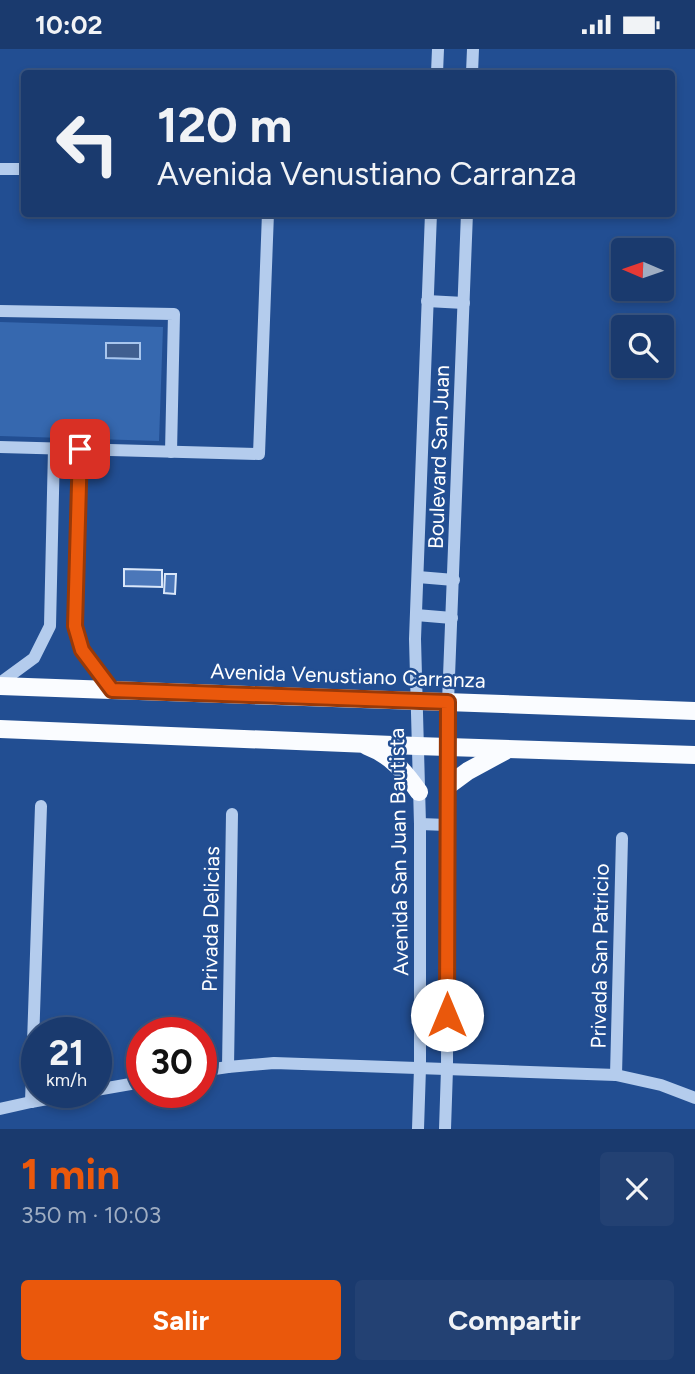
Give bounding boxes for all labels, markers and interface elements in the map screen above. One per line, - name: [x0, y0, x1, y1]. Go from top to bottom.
- text: 10:02: [35, 9, 103, 41]
- text: 120 m: [157, 95, 292, 154]
- icon: left: [42, 98, 133, 189]
- text: Avenida Venustiano Carranza: [157, 155, 577, 193]
- north arrow: [611, 238, 674, 301]
- map controls: [611, 238, 674, 378]
- button: search: [611, 315, 674, 378]
- street label: Boulevard San Juan: [423, 365, 454, 549]
- pin: [50, 419, 110, 479]
- icon: arrive: [61, 430, 99, 468]
- street label: Avenida Venustiano Carranza: [210, 658, 486, 693]
- street label: Avenida San Juan Bautista: [384, 728, 413, 976]
- street label: Privada Delicias: [197, 846, 224, 992]
- street label: Privada San Patricio: [585, 863, 614, 1049]
- position arrow: [410, 978, 484, 1052]
- speed limit sign: 30: [126, 1017, 217, 1108]
- text: 21: [49, 1032, 84, 1074]
- text: km/h: [46, 1069, 87, 1091]
- text: 1 min: [21, 1149, 120, 1200]
- button: close: [600, 1152, 674, 1226]
- text: 350 m · 10:03: [21, 1201, 161, 1229]
- button: Salir: [21, 1280, 341, 1360]
- button: Compartir: [355, 1280, 674, 1360]

